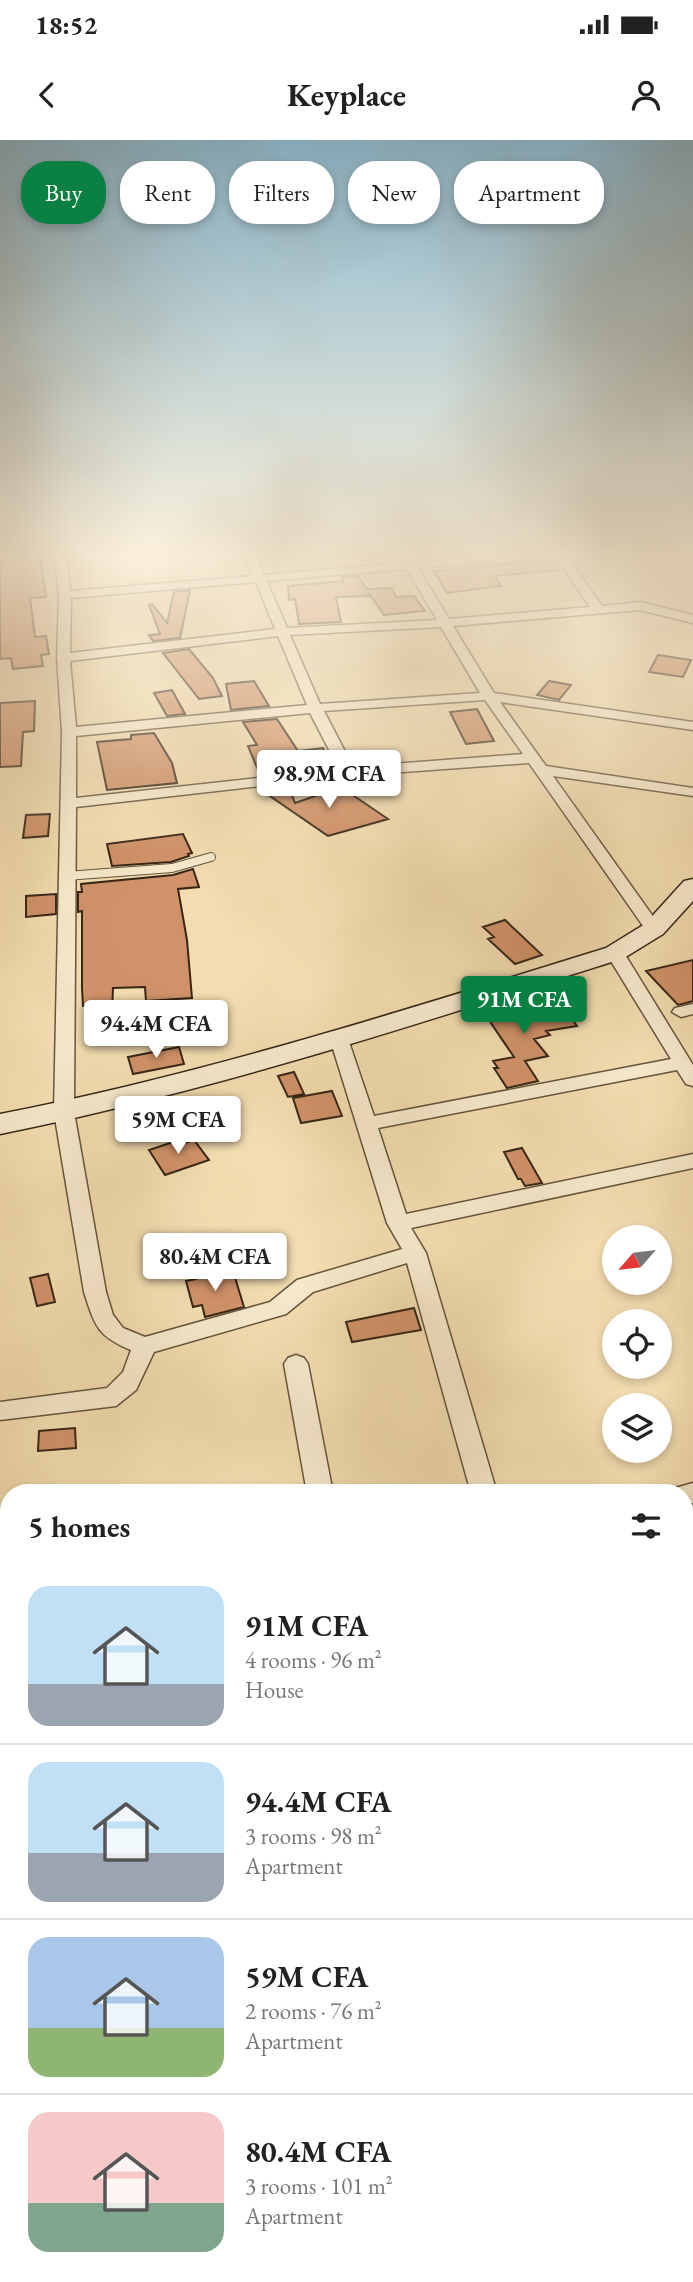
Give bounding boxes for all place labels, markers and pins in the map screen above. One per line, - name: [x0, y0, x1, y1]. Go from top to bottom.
- pin: 98.9M CFA: [249, 750, 409, 810]
- pin: 91M CFA: [459, 976, 589, 1036]
- pin: 94.4M CFA: [76, 1000, 236, 1060]
- pin: 59M CFA: [113, 1096, 243, 1156]
- pin: 80.4M CFA: [135, 1234, 295, 1293]

